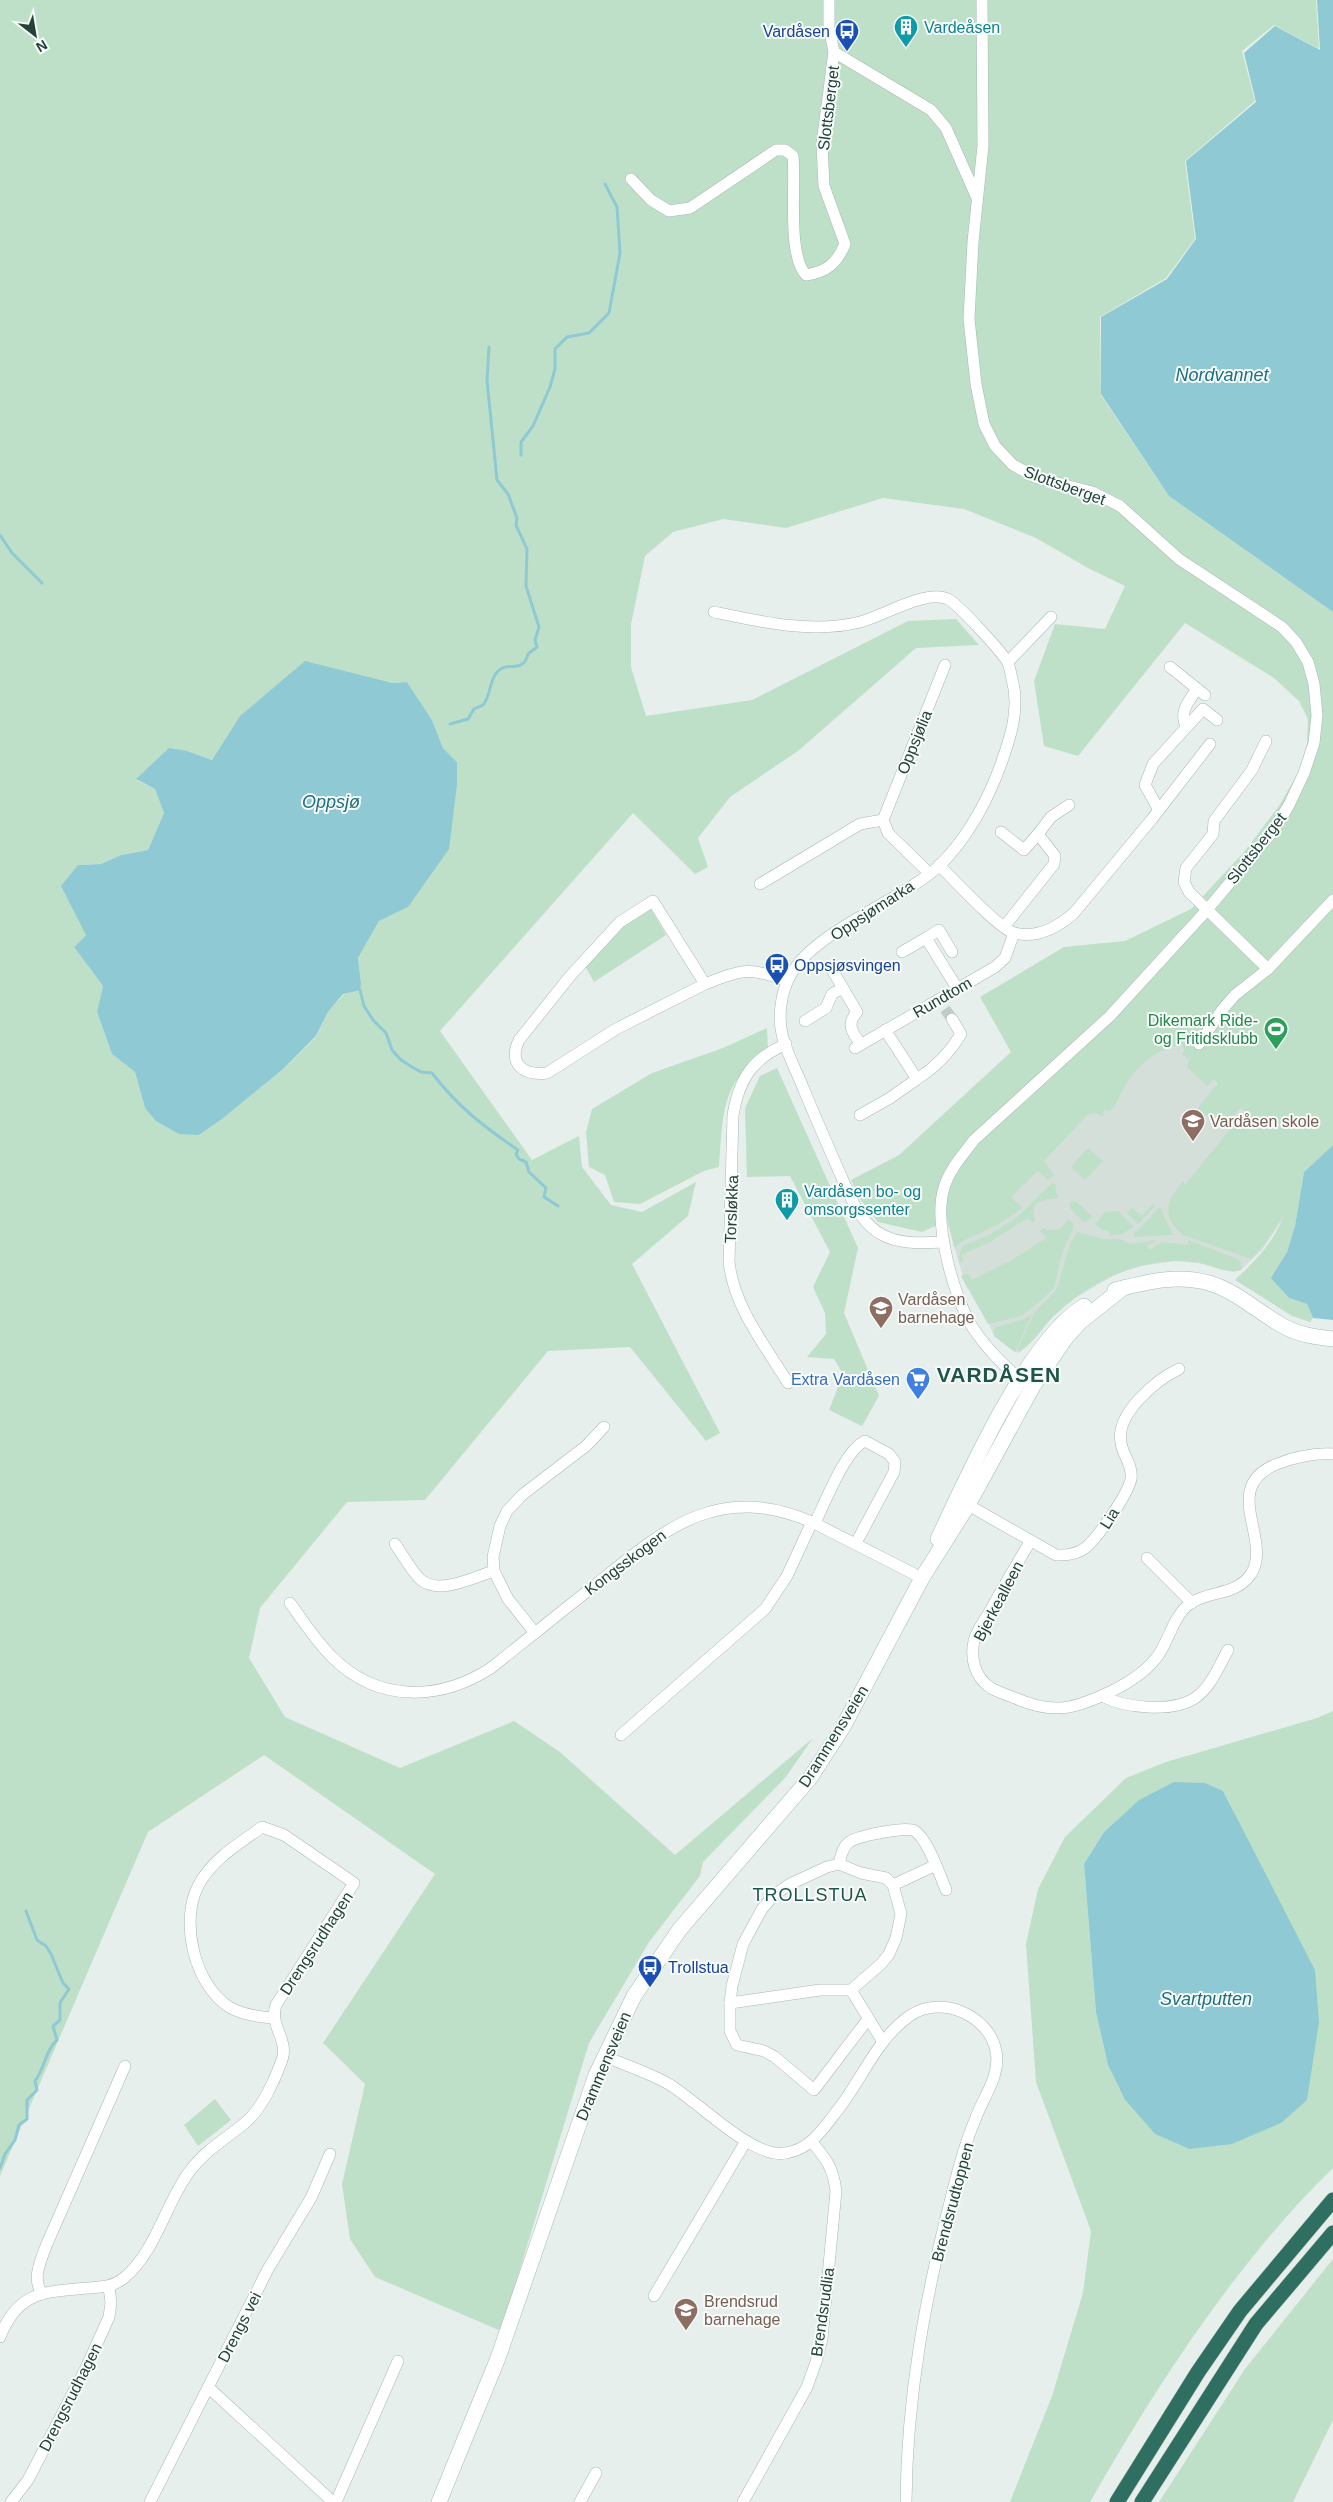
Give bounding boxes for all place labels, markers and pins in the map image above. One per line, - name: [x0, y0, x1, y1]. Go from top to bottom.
- building icon: Vardeåsen: [893, 14, 919, 48]
- bus stop icon: Vardåsen: [834, 18, 860, 52]
- place label: Vardeåsen: [924, 19, 1000, 36]
- place label: Vardåsen: [763, 23, 830, 40]
- bus stop icon: Oppsjøsvingen: [764, 952, 790, 986]
- place label: Oppsjøsvingen: [794, 957, 901, 974]
- place label: Dikemark Ride- og Fritidsklubb: [1148, 1012, 1258, 1047]
- sports icon: Dikemark Ride- og Fritidsklubb: [1263, 1016, 1289, 1050]
- school or university icon: Vardåsen skole: [1180, 1108, 1206, 1142]
- place label: Vardåsen skole: [1210, 1113, 1319, 1130]
- place label: Vardåsen bo- og omsorgssenter: [804, 1183, 921, 1218]
- building icon: Vardåsen bo- og omsorgssenter: [774, 1187, 800, 1221]
- place label: Vardåsen barnehage: [898, 1291, 975, 1326]
- school or university icon: Vardåsen barnehage: [868, 1295, 894, 1329]
- supermarket icon: Extra Vardåsen: [905, 1366, 931, 1400]
- place label: Extra Vardåsen: [791, 1371, 900, 1388]
- bus stop icon: Trollstua: [637, 1954, 663, 1988]
- place label: Trollstua: [668, 1959, 729, 1976]
- place label: Brendsrud barnehage: [704, 2293, 781, 2328]
- school or university icon: Brendsrud barnehage: [673, 2297, 699, 2331]

